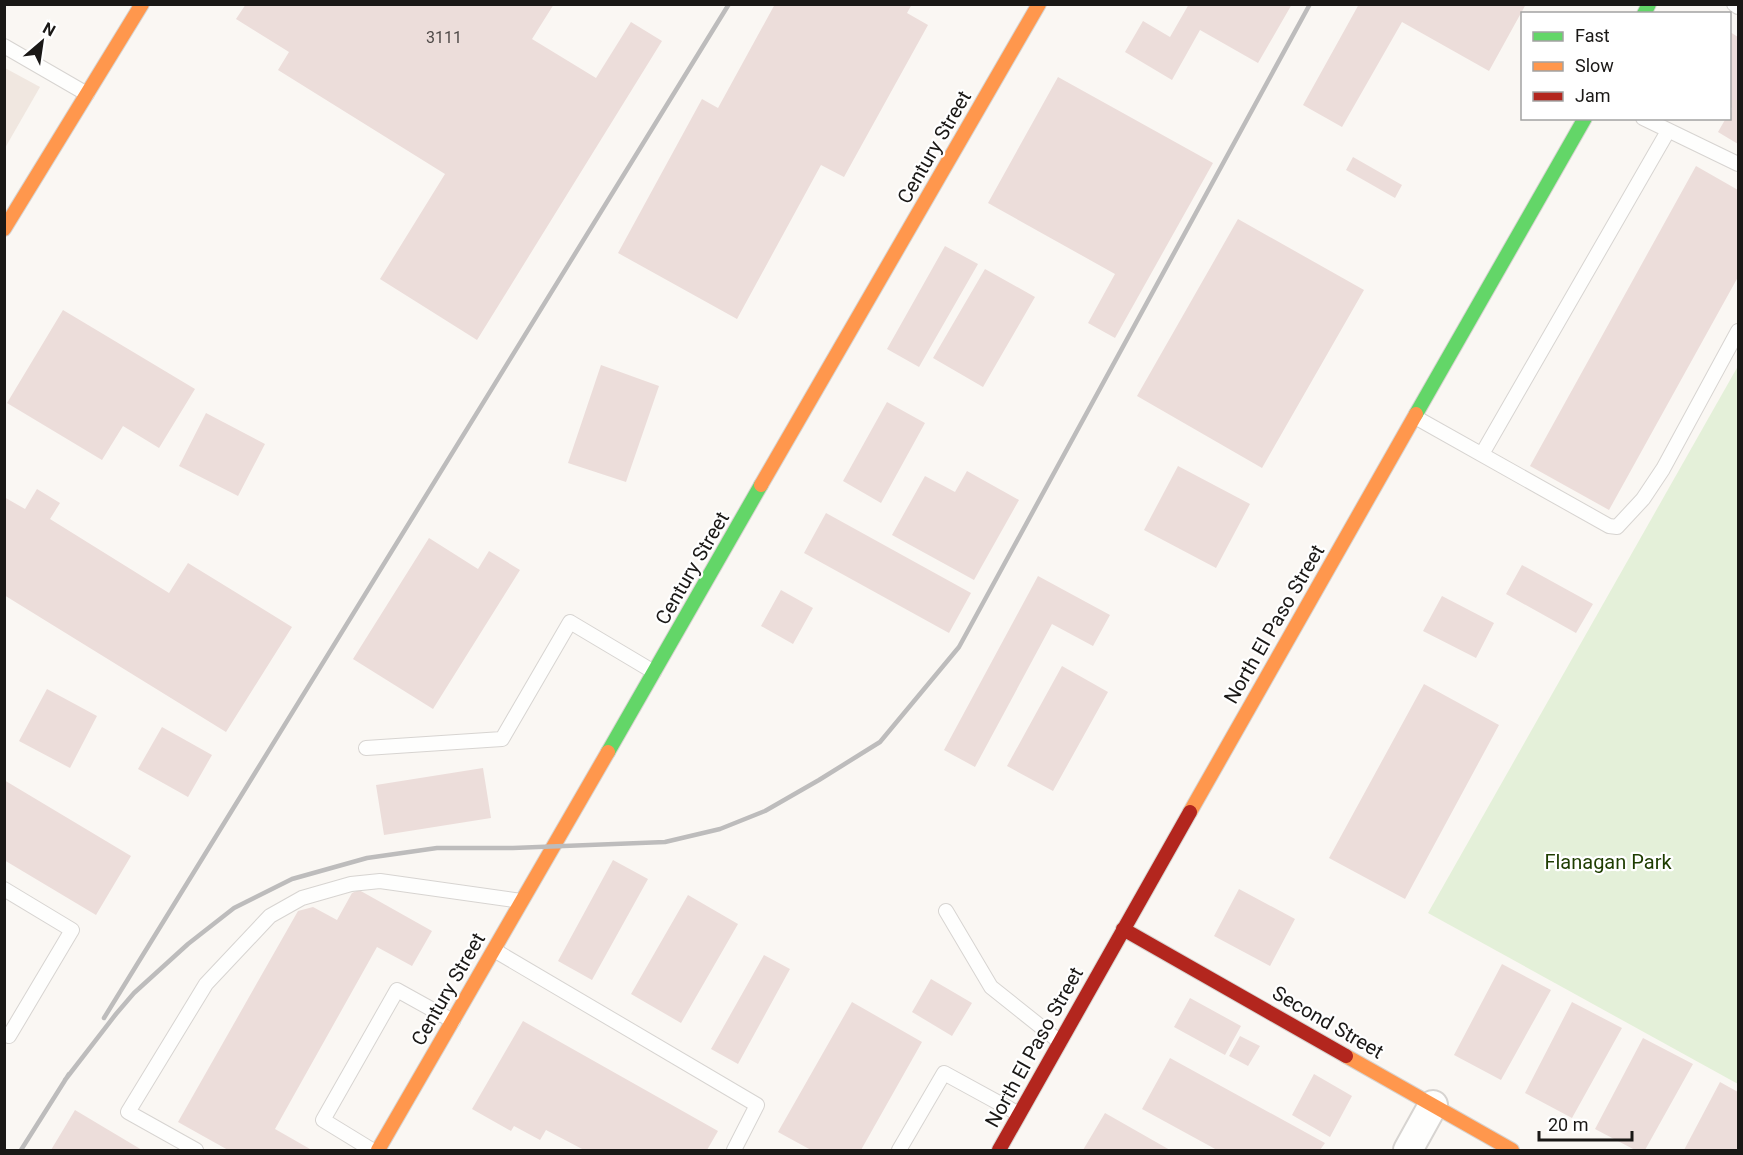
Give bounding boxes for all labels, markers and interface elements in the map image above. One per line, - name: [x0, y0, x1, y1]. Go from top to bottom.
- north arrow: [12, 12, 72, 72]
- legend: [1521, 12, 1731, 120]
- text: N: [39, 18, 59, 40]
- text: Fast: [1575, 25, 1610, 46]
- house number: 3111: [426, 28, 462, 47]
- text: Slow: [1575, 55, 1614, 76]
- text: Jam: [1575, 85, 1611, 106]
- street label: Century Street: [892, 86, 976, 208]
- street label: Century Street: [650, 507, 734, 629]
- street label: North El Paso Street: [1219, 540, 1329, 708]
- park label: Flanagan Park: [1544, 850, 1672, 874]
- street label: Century Street: [406, 928, 490, 1050]
- street label: North El Paso Street: [980, 963, 1088, 1131]
- street label: Second Street: [1268, 981, 1388, 1063]
- scale bar: [1539, 1104, 1632, 1142]
- text: 20 m: [1548, 1114, 1588, 1135]

